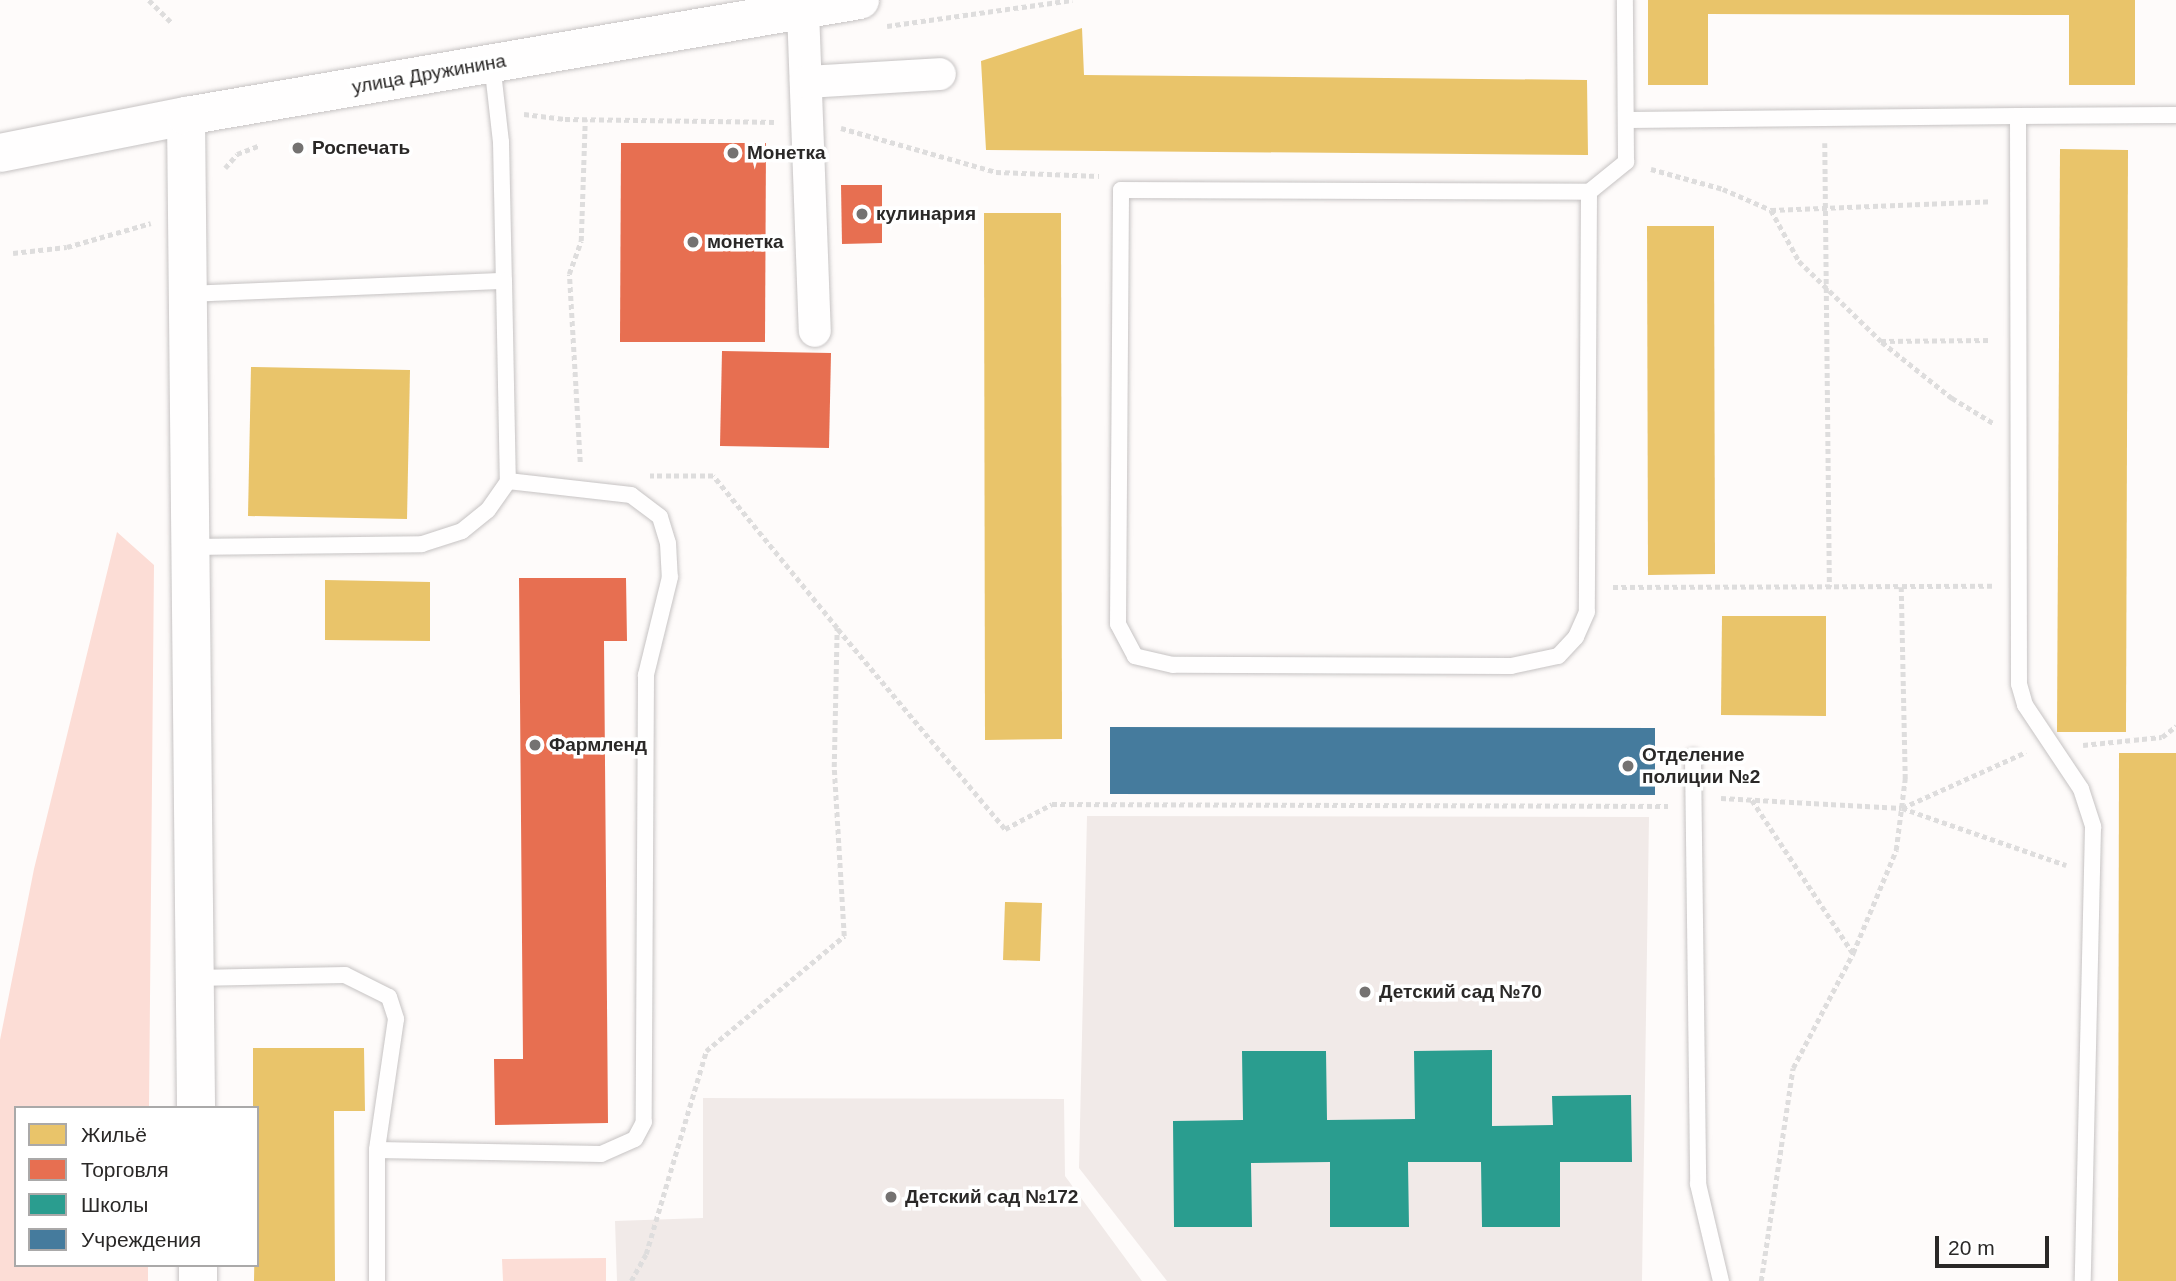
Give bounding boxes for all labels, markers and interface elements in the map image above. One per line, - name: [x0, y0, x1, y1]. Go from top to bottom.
- street label: улица Дружинина: [350, 49, 508, 99]
- place label: Роспечать: [312, 137, 410, 159]
- marker: Роспечать: [290, 140, 306, 156]
- place label: Монетка: [747, 142, 826, 164]
- marker: Монетка: [725, 145, 741, 161]
- place label: кулинария: [876, 203, 976, 225]
- marker: кулинария: [854, 206, 870, 222]
- place label: монетка: [707, 231, 784, 253]
- marker: монетка: [685, 234, 701, 250]
- place label: Фармленд: [549, 734, 647, 756]
- marker: Фармленд: [527, 737, 543, 753]
- place label: Отделение полиции №2: [1642, 744, 1760, 788]
- marker: Отделение полиции №2: [1620, 758, 1636, 774]
- place label: Детский сад №70: [1379, 981, 1542, 1003]
- marker: Детский сад №70: [1357, 984, 1373, 1000]
- legend: [14, 1106, 259, 1267]
- text: Жильё: [81, 1123, 147, 1146]
- text: Торговля: [81, 1158, 169, 1181]
- place label: Детский сад №172: [905, 1186, 1078, 1208]
- marker: Детский сад №172: [883, 1189, 899, 1205]
- text: Школы: [81, 1193, 148, 1216]
- scale bar: [1938, 1222, 2052, 1266]
- text: Учреждения: [81, 1228, 201, 1251]
- text: 20 m: [1948, 1236, 1995, 1259]

